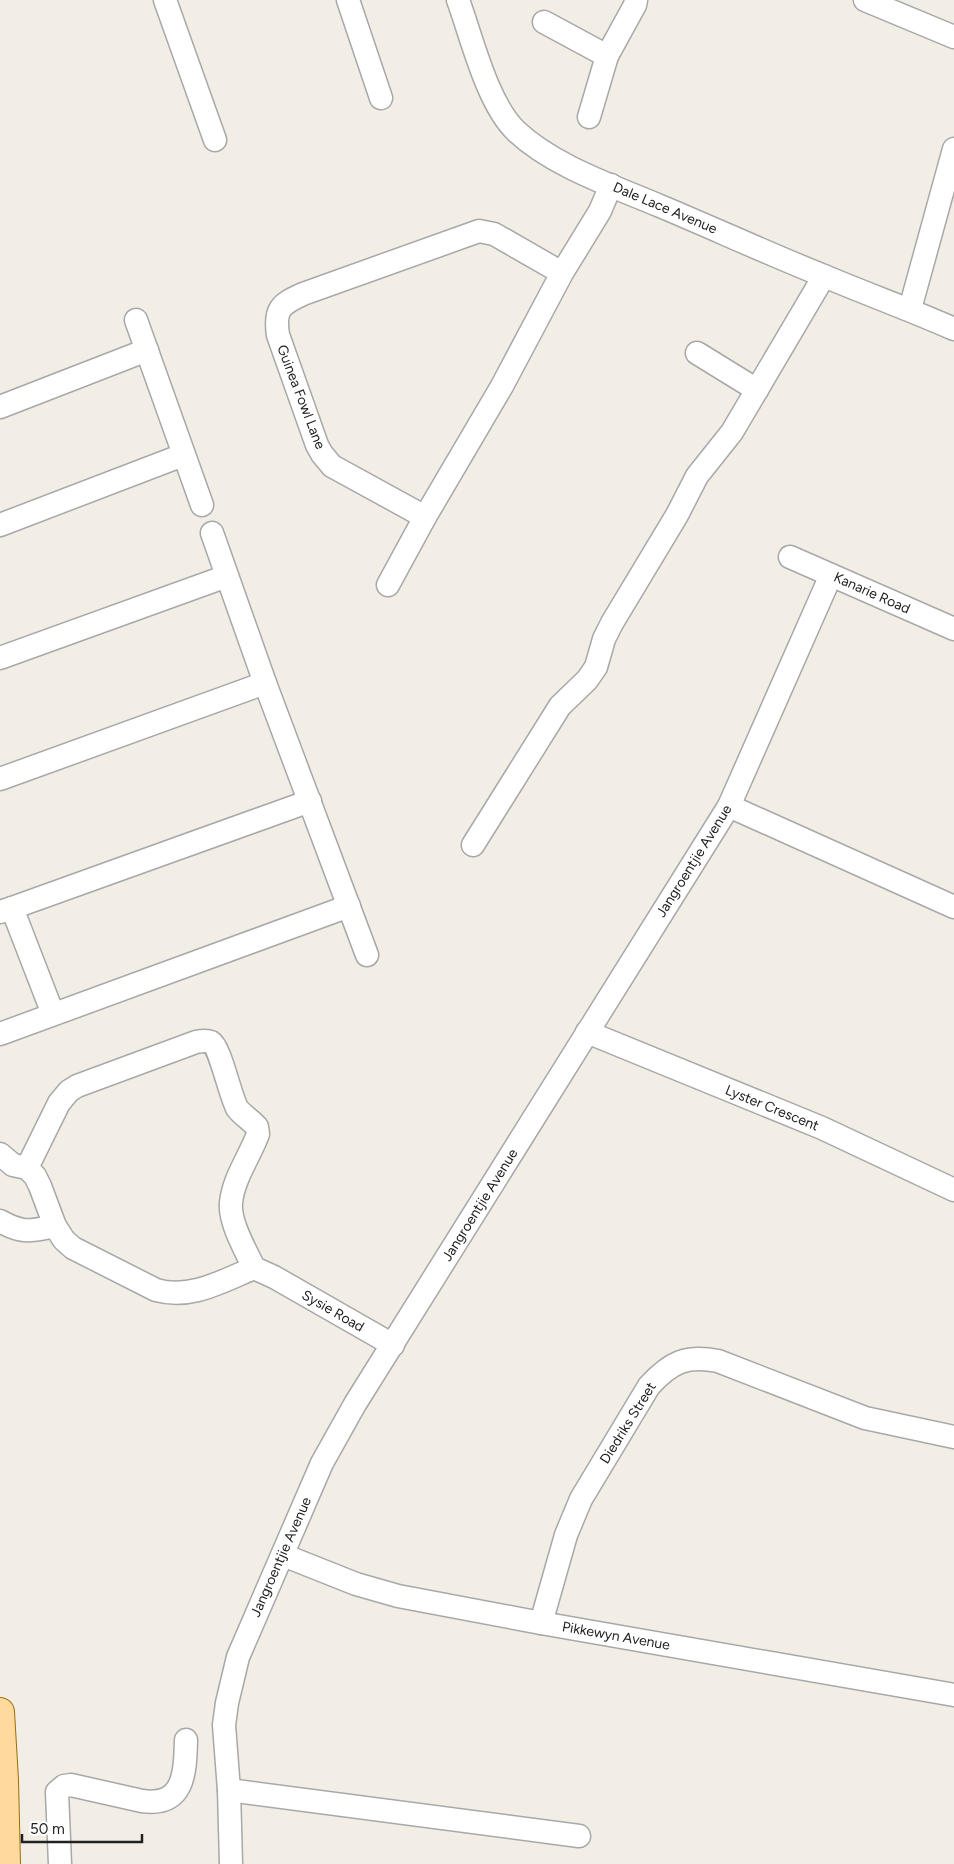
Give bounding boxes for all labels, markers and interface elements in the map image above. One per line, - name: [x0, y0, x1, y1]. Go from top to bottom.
- street label: Dale Lace Avenue: [610, 178, 720, 238]
- street label: Guinea Fowl Lane: [273, 342, 329, 452]
- street label: Kanarie Road: [831, 569, 913, 617]
- street label: Jangroentjie Avenue: [652, 801, 736, 920]
- street label: Lyster Crescent: [723, 1081, 821, 1135]
- street label: Jangroentjie Avenue: [438, 1145, 522, 1264]
- street label: Sysie Road: [299, 1286, 367, 1336]
- street label: Diedriks Street: [596, 1379, 660, 1467]
- street label: Jangroentjie Avenue: [247, 1494, 315, 1620]
- street label: Pikkewyn Avenue: [561, 1618, 672, 1654]
- scale bar: [22, 1812, 142, 1844]
- text: 50 m: [30, 1820, 65, 1838]

